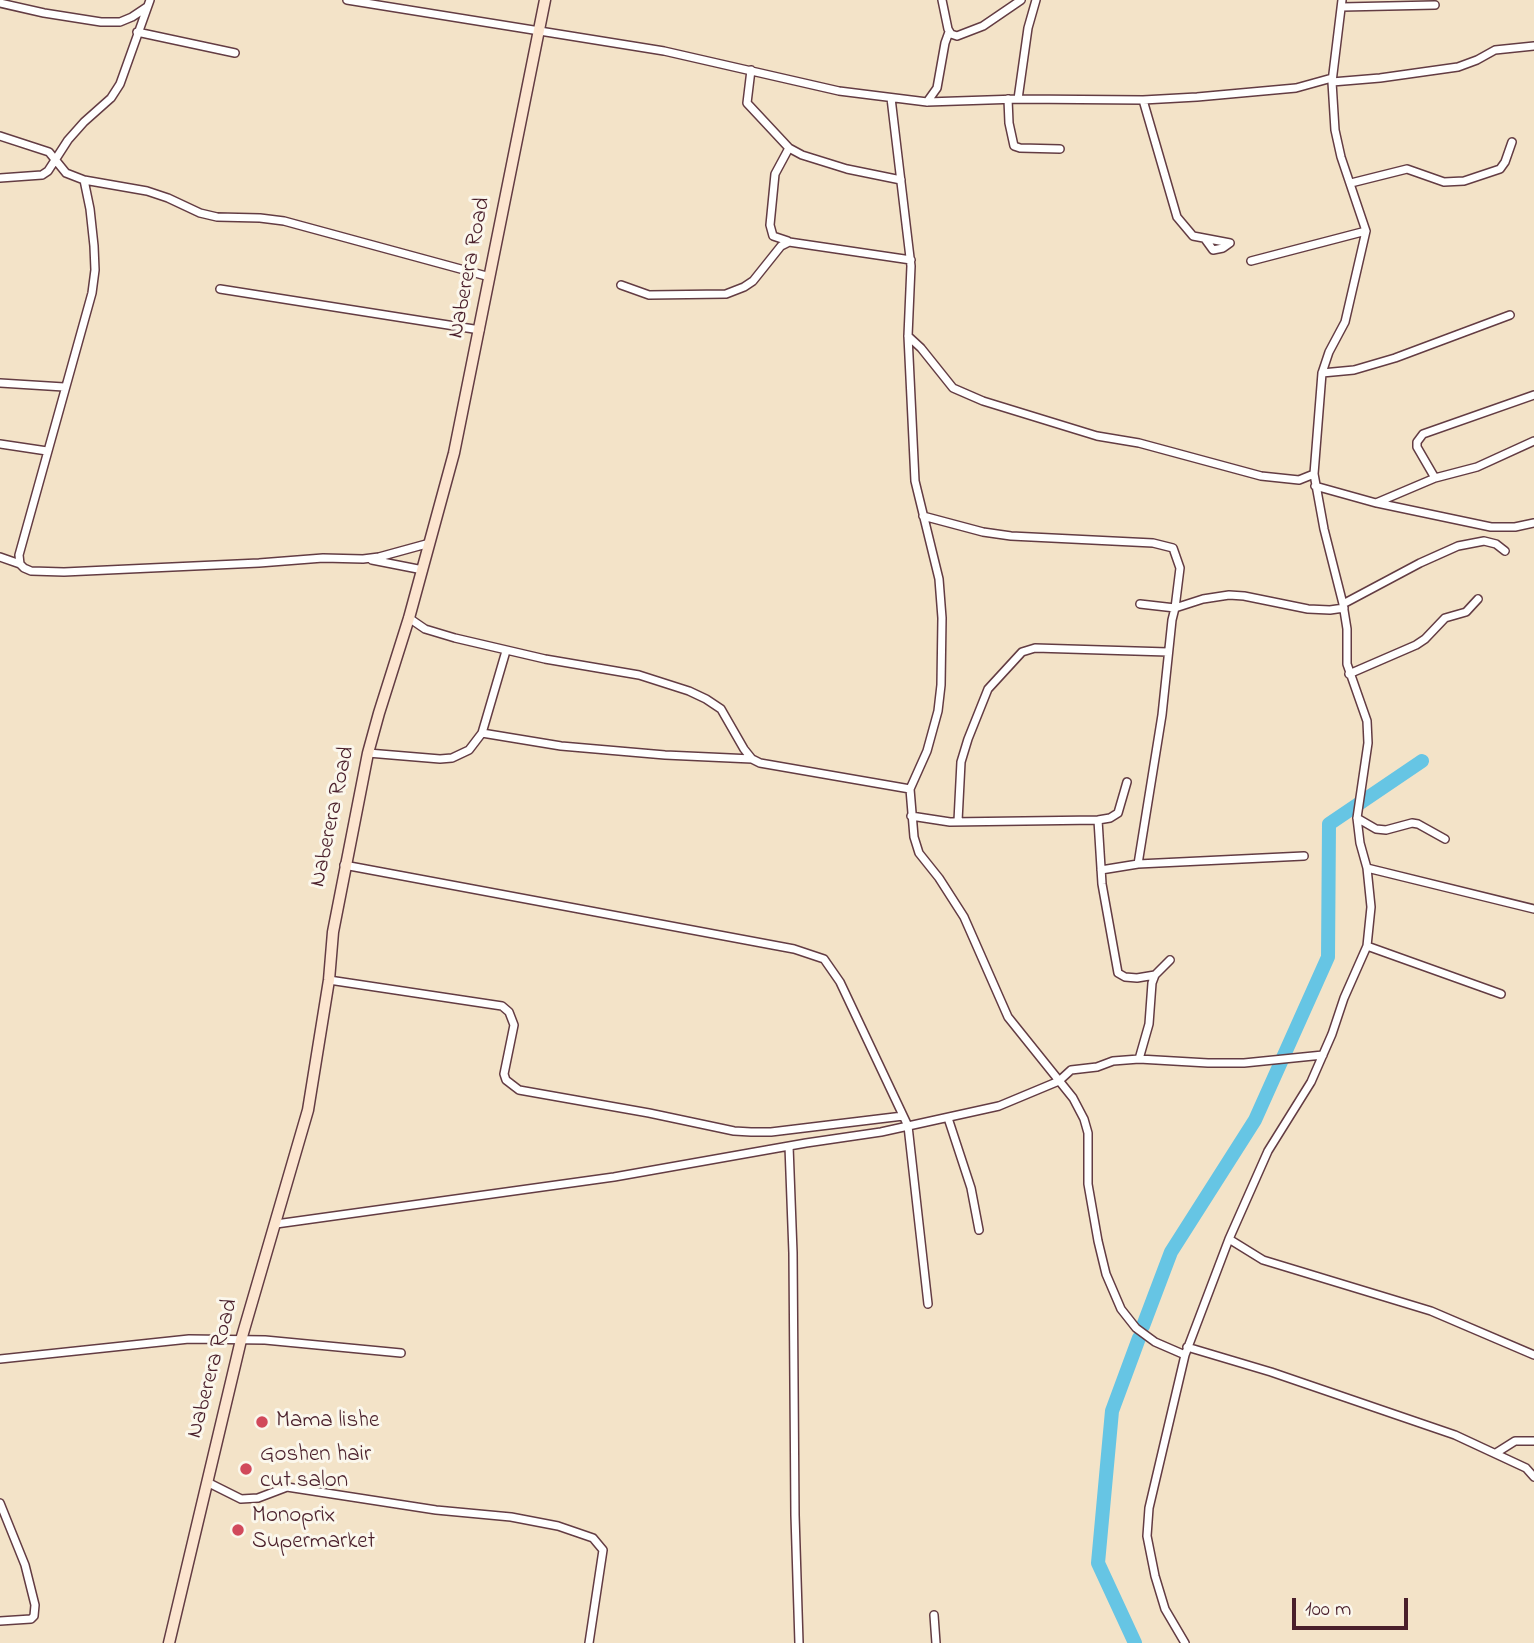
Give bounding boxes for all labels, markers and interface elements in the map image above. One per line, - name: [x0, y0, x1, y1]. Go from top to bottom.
- street label: Naberera Road: [444, 195, 498, 341]
- street label: Naberera Road: [306, 744, 362, 890]
- street label: Naberera Road: [182, 1296, 246, 1442]
- place label: Mama lishe: [276, 1408, 379, 1436]
- marker: Mama lishe: [254, 1414, 270, 1430]
- place label: Goshen hair cut salon: [260, 1442, 371, 1496]
- marker: Goshen hair cut salon: [238, 1461, 254, 1477]
- place label: Monoprix Supermarket: [252, 1503, 375, 1557]
- marker: Monoprix Supermarket: [230, 1522, 246, 1538]
- scale bar: [1296, 1584, 1412, 1628]
- text: 100 m: [1305, 1595, 1351, 1625]

